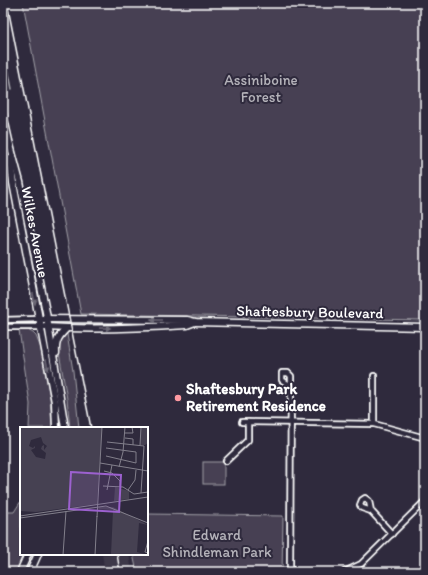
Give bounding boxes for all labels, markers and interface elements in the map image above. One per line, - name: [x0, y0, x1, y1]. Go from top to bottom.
- park label: Assiniboine Forest: [224, 71, 298, 106]
- street label: Wilkes Avenue: [17, 185, 53, 279]
- one-way arrow: [32, 292, 38, 305]
- street label: Shaftesbury Boulevard: [236, 302, 384, 322]
- one-way arrow: [149, 317, 162, 323]
- one-way arrow: [99, 325, 112, 331]
- one-way arrow: [45, 359, 51, 371]
- place label: Shaftesbury Park Retirement Residence: [186, 380, 326, 415]
- marker: Shaftesbury Park Retirement Residence: [173, 393, 183, 403]
- inset map: [20, 427, 148, 555]
- park label: Edward Shindleman Park: [162, 526, 272, 561]

